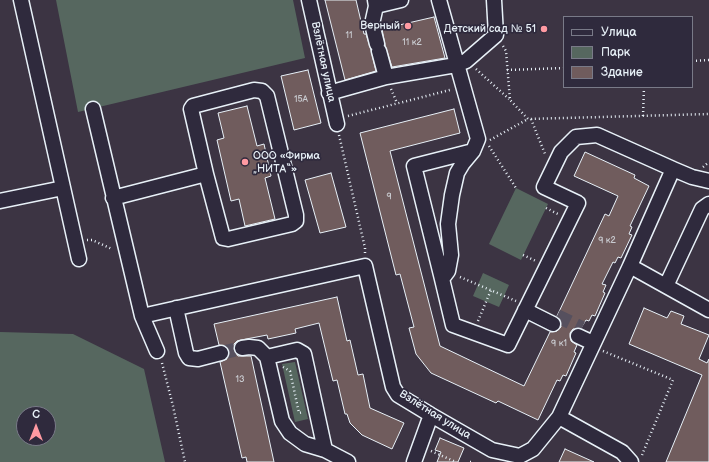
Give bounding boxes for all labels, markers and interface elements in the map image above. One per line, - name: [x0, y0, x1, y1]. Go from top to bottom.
- legend: [563, 16, 693, 88]
- place label: Верный: [360, 19, 400, 33]
- street label: Взлётная улица: [308, 21, 338, 103]
- marker: Верный: [403, 21, 413, 31]
- place label: Детский сад № 51: [444, 22, 536, 36]
- marker: Детский сад № 51: [539, 24, 549, 34]
- text: Улица: [601, 25, 637, 40]
- house number: 11: [346, 31, 352, 41]
- house number: 11 к2: [402, 38, 422, 48]
- text: Парк: [601, 45, 630, 60]
- text: Здание: [601, 65, 643, 80]
- house number: 15А: [294, 95, 308, 105]
- place label: ООО «Фирма „НИТА“»: [253, 149, 320, 175]
- marker: ООО «Фирма „НИТА“»: [240, 157, 250, 167]
- house number: 9: [386, 192, 392, 202]
- house number: 9 к2: [598, 236, 616, 246]
- house number: 9 к1: [551, 339, 567, 349]
- house number: 13: [235, 375, 245, 385]
- street label: Взлётная улица: [397, 388, 473, 442]
- north arrow: [16, 406, 56, 446]
- text: С: [32, 408, 40, 421]

